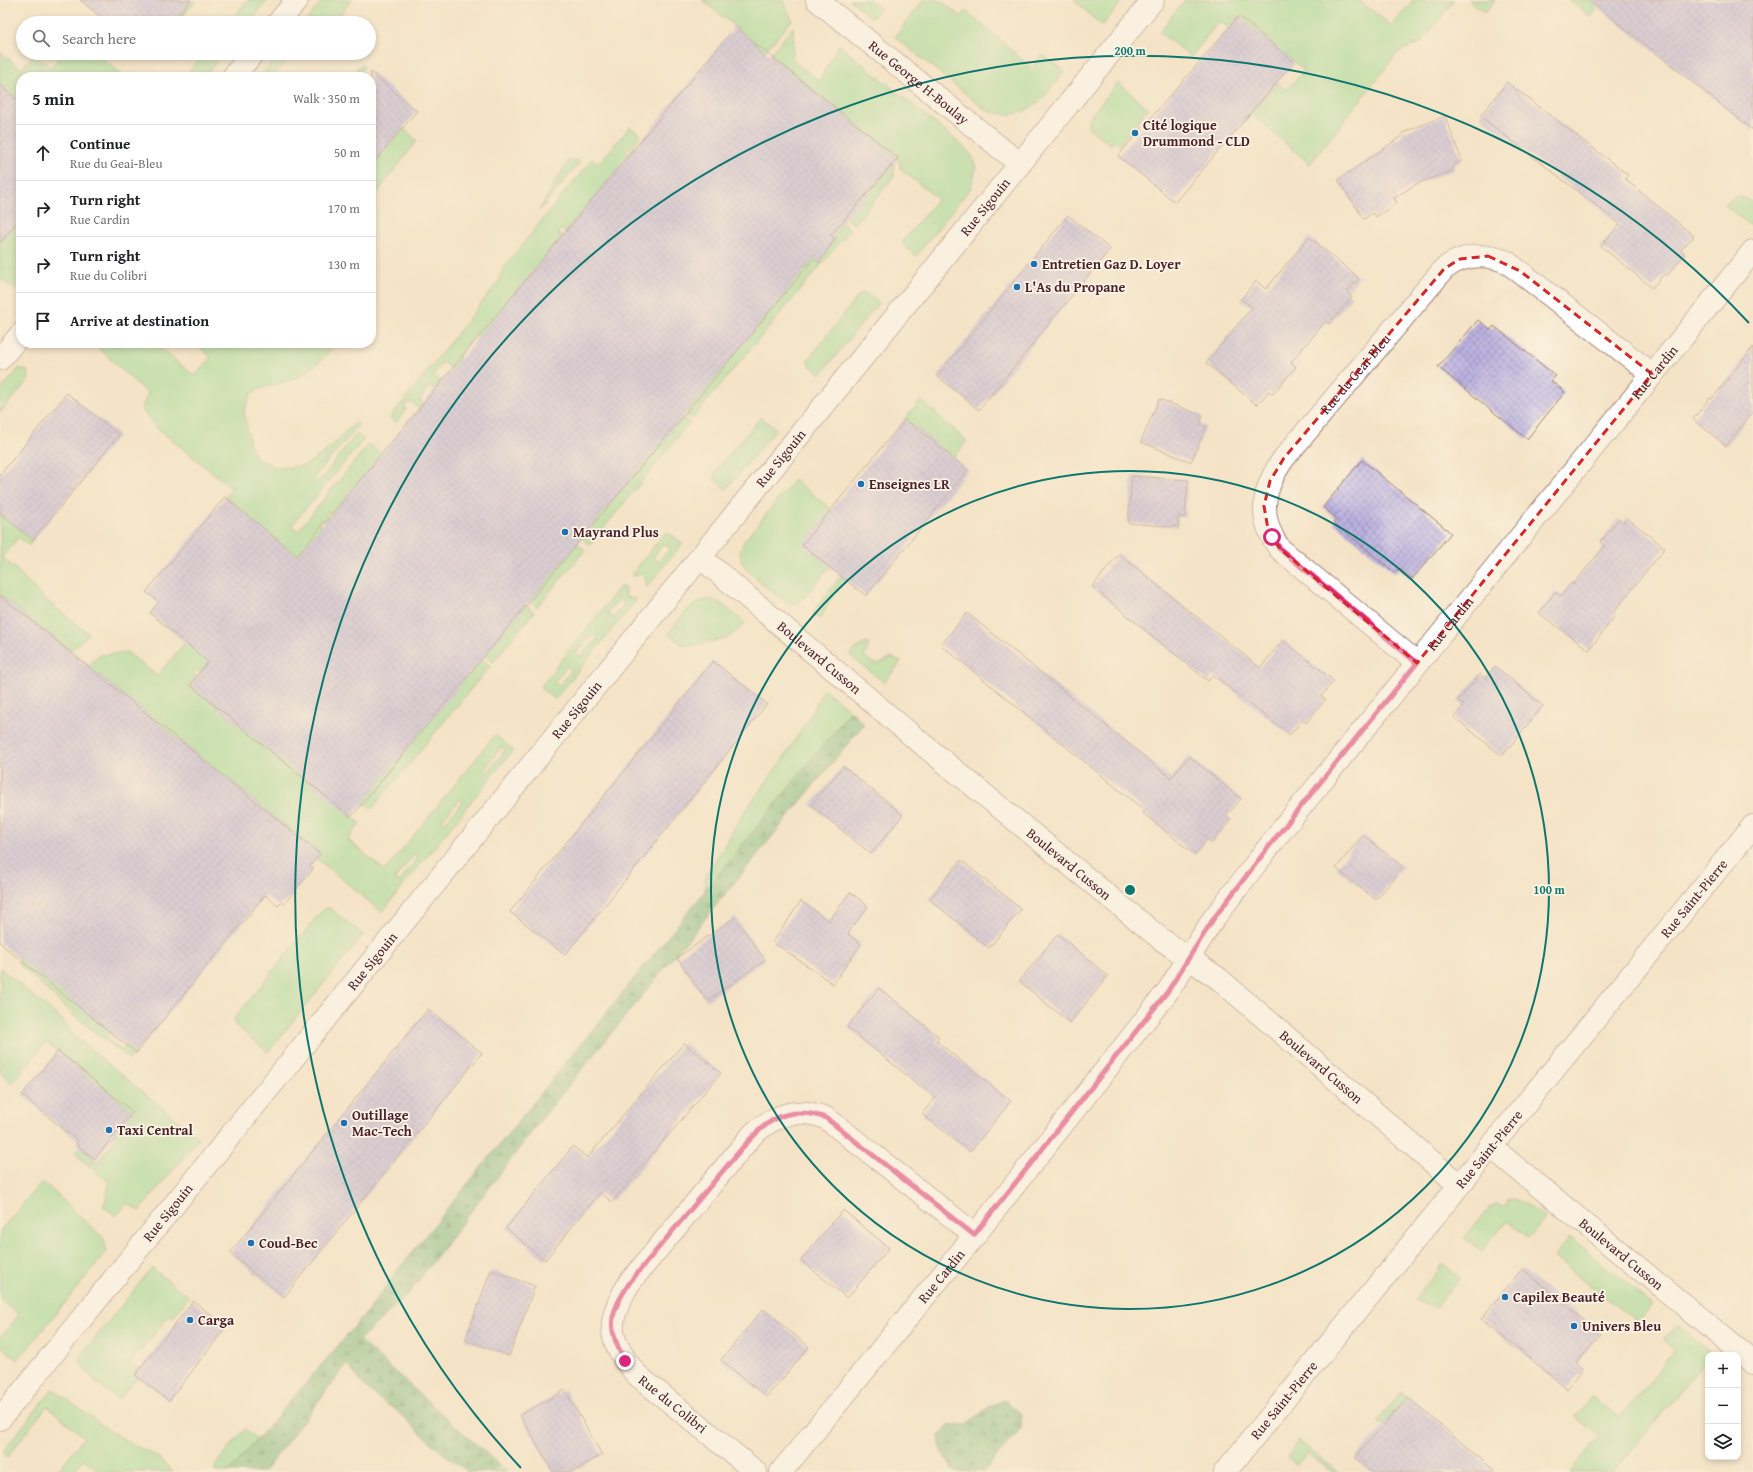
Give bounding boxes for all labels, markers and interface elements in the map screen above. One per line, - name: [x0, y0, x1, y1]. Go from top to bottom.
- search box: [16, 16, 376, 60]
- icon: search: [30, 27, 52, 49]
- text: Search here: [62, 28, 136, 49]
- street label: Rue George H-Boulay: [864, 36, 973, 129]
- text: 200 m: [1114, 42, 1147, 59]
- text: 5 min: [32, 86, 74, 111]
- text: Walk · 350 m: [293, 89, 360, 108]
- place label: Cité logique Drummond - CLD: [1143, 115, 1250, 151]
- marker: Cité logique Drummond - CLD: [1130, 128, 1140, 138]
- text: Continue: [70, 133, 131, 154]
- icon: ahead: [32, 142, 54, 164]
- text: 50 m: [334, 143, 360, 162]
- text: Rue du Geai-Bleu: [70, 154, 163, 173]
- street label: Rue Sigouin: [955, 173, 1015, 240]
- text: Turn right: [70, 189, 141, 210]
- icon: right: [32, 198, 54, 220]
- text: 170 m: [328, 199, 360, 218]
- text: Rue Cardin: [70, 210, 130, 229]
- text: Turn right: [70, 245, 141, 266]
- icon: right: [32, 254, 54, 276]
- place label: Entretien Gaz D. Loyer: [1042, 254, 1181, 274]
- text: 130 m: [328, 255, 360, 274]
- marker: Entretien Gaz D. Loyer: [1029, 259, 1039, 269]
- text: Rue du Colibri: [70, 266, 147, 285]
- place label: L'As du Propane: [1025, 277, 1126, 297]
- marker: L'As du Propane: [1012, 282, 1022, 292]
- icon: arrive: [32, 310, 54, 332]
- text: Arrive at destination: [70, 310, 209, 331]
- street label: Rue du Geai-Bleu: [1315, 329, 1395, 419]
- street label: Rue Cardin: [1626, 341, 1683, 404]
- street label: Rue Sigouin: [751, 425, 810, 492]
- place label: Enseignes LR: [869, 474, 950, 494]
- marker: Enseignes LR: [856, 479, 866, 489]
- place label: Mayrand Plus: [573, 522, 659, 542]
- marker: Mayrand Plus: [560, 527, 570, 537]
- route start: [1263, 528, 1281, 546]
- street label: Rue Cardin: [1422, 592, 1478, 655]
- street label: Boulevard Cusson: [773, 616, 866, 699]
- street label: Rue Sigouin: [547, 676, 606, 743]
- street label: Boulevard Cusson: [1022, 823, 1116, 905]
- street label: Rue Saint-Pierre: [1656, 854, 1732, 942]
- text: 100 m: [1533, 881, 1566, 898]
- centre of rings: [1123, 883, 1137, 897]
- street label: Rue Sigouin: [342, 928, 402, 994]
- street label: Boulevard Cusson: [1275, 1025, 1367, 1108]
- place label: Outillage Mac-Tech: [352, 1105, 413, 1141]
- street label: Rue Saint-Pierre: [1451, 1105, 1527, 1193]
- marker: Outillage Mac-Tech: [339, 1118, 349, 1128]
- place label: Taxi Central: [117, 1120, 194, 1140]
- marker: Taxi Central: [104, 1125, 114, 1135]
- street label: Rue Sigouin: [138, 1179, 198, 1246]
- street label: Boulevard Cusson: [1575, 1213, 1668, 1295]
- place label: Coud-Bec: [259, 1233, 318, 1253]
- marker: Coud-Bec: [246, 1238, 256, 1248]
- street label: Rue Cardin: [913, 1245, 969, 1308]
- place label: Capilex Beauté: [1513, 1287, 1605, 1307]
- marker: Capilex Beauté: [1500, 1292, 1510, 1302]
- place label: Carga: [198, 1310, 235, 1330]
- marker: Carga: [185, 1315, 195, 1325]
- place label: Univers Bleu: [1582, 1316, 1661, 1336]
- marker: Univers Bleu: [1569, 1321, 1579, 1331]
- route end: [616, 1352, 634, 1370]
- map controls: [1705, 1352, 1741, 1460]
- button: +: [1705, 1352, 1741, 1388]
- street label: Rue Saint-Pierre: [1246, 1356, 1322, 1444]
- street label: Rue du Colibri: [634, 1370, 712, 1438]
- button: −: [1705, 1388, 1741, 1424]
- button: layers: [1705, 1424, 1741, 1460]

